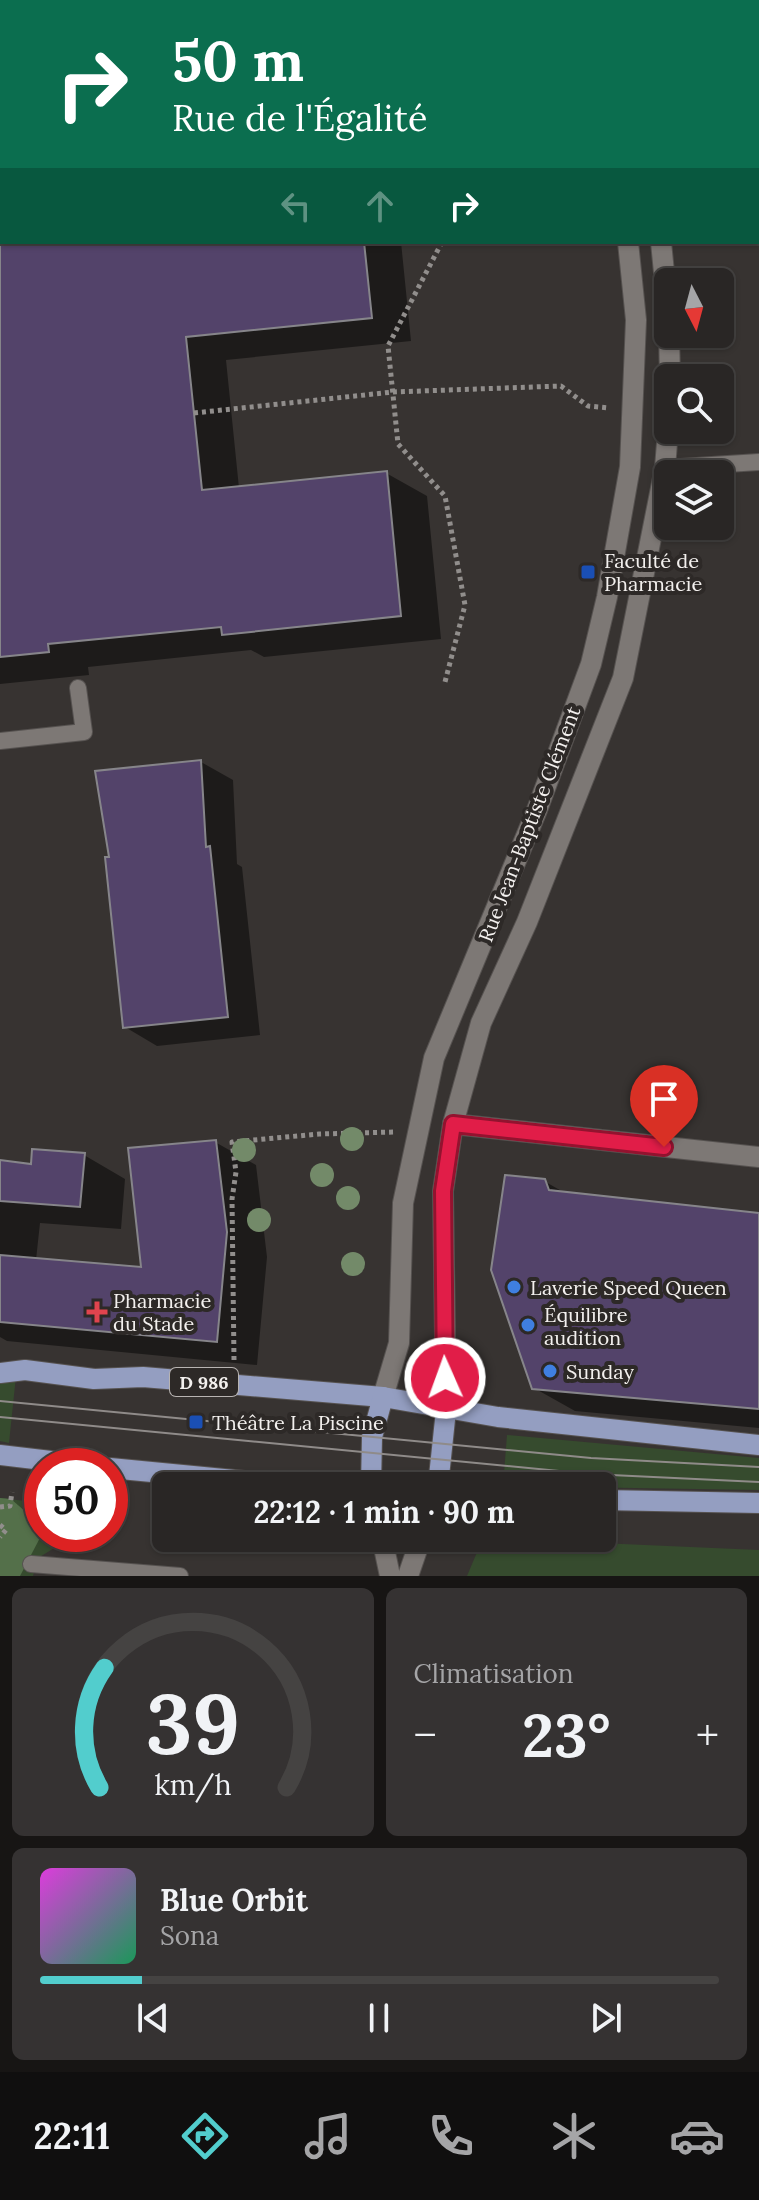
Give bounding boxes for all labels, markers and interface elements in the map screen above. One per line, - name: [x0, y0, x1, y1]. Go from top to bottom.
- text: 50 m: [172, 25, 304, 96]
- icon: right: [40, 32, 144, 136]
- text: Rue de l'Égalité: [172, 95, 428, 141]
- icon: left: [274, 184, 318, 228]
- icon: ahead: [358, 184, 402, 228]
- icon: right: [442, 184, 486, 228]
- north arrow: [654, 268, 734, 348]
- map controls: [654, 268, 734, 540]
- button: search: [654, 364, 734, 444]
- button: layers: [654, 460, 734, 540]
- place label: Faculté de Pharmacie: [604, 548, 702, 596]
- marker: Faculté de Pharmacie: [579, 563, 597, 581]
- street label: Rue Jean-Baptiste Clément: [472, 702, 586, 945]
- pin: [630, 1065, 698, 1147]
- icon: arrive: [642, 1077, 686, 1121]
- place label: Laverie Speed Queen: [530, 1275, 727, 1300]
- marker: Laverie Speed Queen: [505, 1278, 523, 1296]
- place label: Pharmacie du Stade: [113, 1288, 211, 1336]
- place label: Équilibre audition: [544, 1302, 628, 1350]
- marker: Pharmacie du Stade: [88, 1303, 106, 1321]
- marker: Équilibre audition: [519, 1316, 537, 1334]
- position arrow: [403, 1336, 487, 1420]
- place label: Sunday: [566, 1359, 634, 1384]
- marker: Sunday: [541, 1362, 559, 1380]
- road number: D 986: [170, 1368, 238, 1396]
- place label: Théâtre La Piscine: [212, 1410, 384, 1435]
- marker: Théâtre La Piscine: [187, 1413, 205, 1431]
- speed limit sign: 50: [24, 1448, 128, 1552]
- text: 22:12 · 1 min · 90 m: [253, 1493, 515, 1531]
- text: Climatisation: [414, 1657, 574, 1690]
- text: 39: [145, 1670, 240, 1777]
- text: 23°: [522, 1697, 611, 1773]
- text: −: [414, 1707, 437, 1763]
- text: +: [696, 1707, 719, 1763]
- text: km/h: [154, 1766, 231, 1803]
- text: Blue Orbit: [160, 1881, 308, 1919]
- text: Sona: [160, 1919, 219, 1952]
- icon: previous: [131, 1996, 175, 2040]
- icon: pause: [357, 1996, 401, 2040]
- icon: next: [584, 1996, 628, 2040]
- icon: directions: [177, 2108, 233, 2164]
- icon: music: [300, 2108, 356, 2164]
- icon: phone: [423, 2108, 479, 2164]
- icon: climate: [546, 2108, 602, 2164]
- icon: car: [669, 2108, 725, 2164]
- text: 22:11: [34, 2113, 110, 2159]

